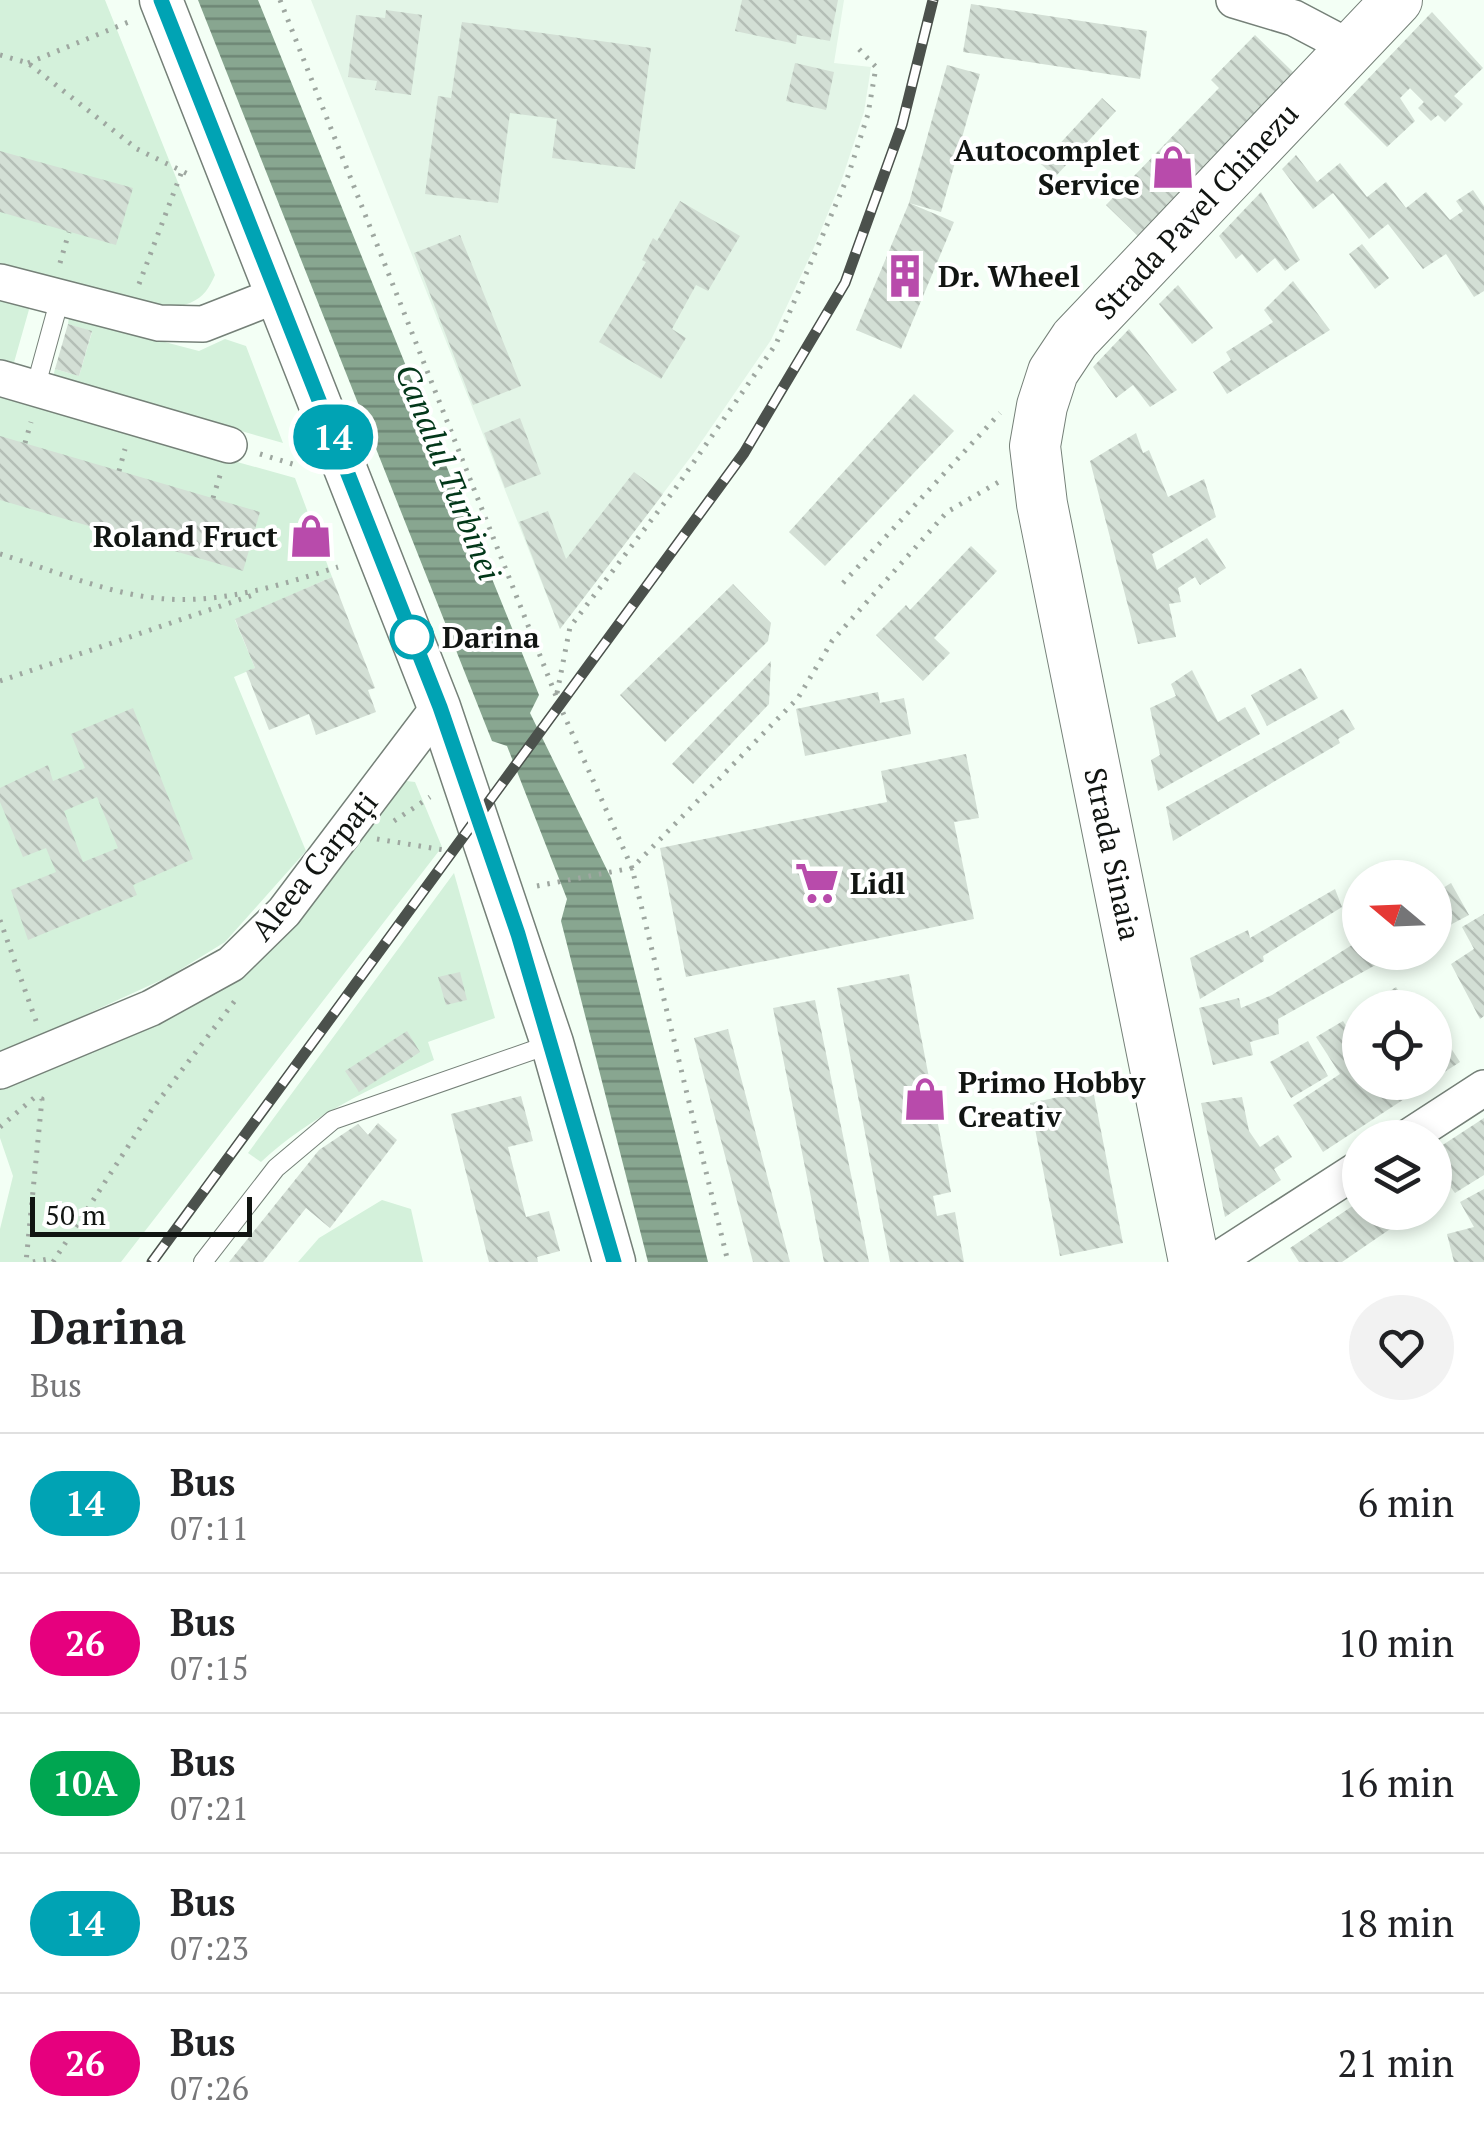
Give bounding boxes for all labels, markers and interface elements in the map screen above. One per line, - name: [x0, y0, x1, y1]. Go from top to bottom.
- street label: Strada Pavel Chinezu: [1085, 94, 1307, 328]
- place label: Autocomplet Service: [954, 130, 1140, 204]
- shop icon: Autocomplet Service: [1149, 143, 1197, 191]
- building icon: Dr. Wheel: [881, 252, 929, 300]
- place label: Dr. Wheel: [938, 256, 1080, 296]
- water label: Canalul Turbinei: [386, 358, 512, 587]
- line badge: 14: [288, 404, 378, 470]
- text: 14: [313, 414, 353, 460]
- shop icon: Roland Fruct: [287, 512, 335, 560]
- place label: Roland Fruct: [93, 516, 278, 556]
- marker: Darina: [391, 616, 433, 658]
- place label: Darina: [442, 617, 540, 657]
- street label: Strada Sinaia: [1075, 764, 1151, 944]
- street label: Aleea Carpați: [242, 783, 386, 949]
- supermarket icon: Lidl: [793, 859, 841, 907]
- north arrow: [1342, 860, 1452, 970]
- map controls: [1342, 860, 1452, 1230]
- place label: Lidl: [850, 863, 905, 903]
- button: locate: [1342, 990, 1452, 1100]
- place label: Primo Hobby Creativ: [958, 1062, 1146, 1136]
- shop icon: Primo Hobby Creativ: [901, 1075, 949, 1123]
- button: layers: [1342, 1120, 1452, 1230]
- scale bar: [30, 1192, 252, 1236]
- text: 50 m: [45, 1196, 106, 1233]
- text: Darina: [30, 1294, 186, 1358]
- button: heart: [1349, 1295, 1454, 1400]
- text: Bus: [30, 1364, 82, 1406]
- text: Bus: [170, 1457, 235, 1507]
- text: 6 min: [1358, 1478, 1454, 1528]
- text: 14: [65, 1480, 105, 1526]
- text: 07:11: [170, 1507, 249, 1549]
- text: Bus: [170, 1597, 235, 1647]
- text: 10 min: [1337, 1618, 1454, 1668]
- text: 26: [65, 1620, 105, 1666]
- text: 07:15: [170, 1647, 249, 1689]
- text: Bus: [170, 1737, 235, 1787]
- text: 16 min: [1337, 1758, 1454, 1808]
- text: 10A: [52, 1760, 118, 1806]
- text: 07:21: [170, 1787, 249, 1829]
- text: Bus: [170, 1877, 235, 1927]
- text: 18 min: [1337, 1898, 1454, 1948]
- text: 14: [65, 1900, 105, 1946]
- text: 07:23: [170, 1927, 249, 1969]
- text: Bus: [170, 2017, 235, 2067]
- text: 21 min: [1337, 2038, 1454, 2088]
- text: 26: [65, 2040, 105, 2086]
- text: 07:26: [170, 2067, 249, 2109]

